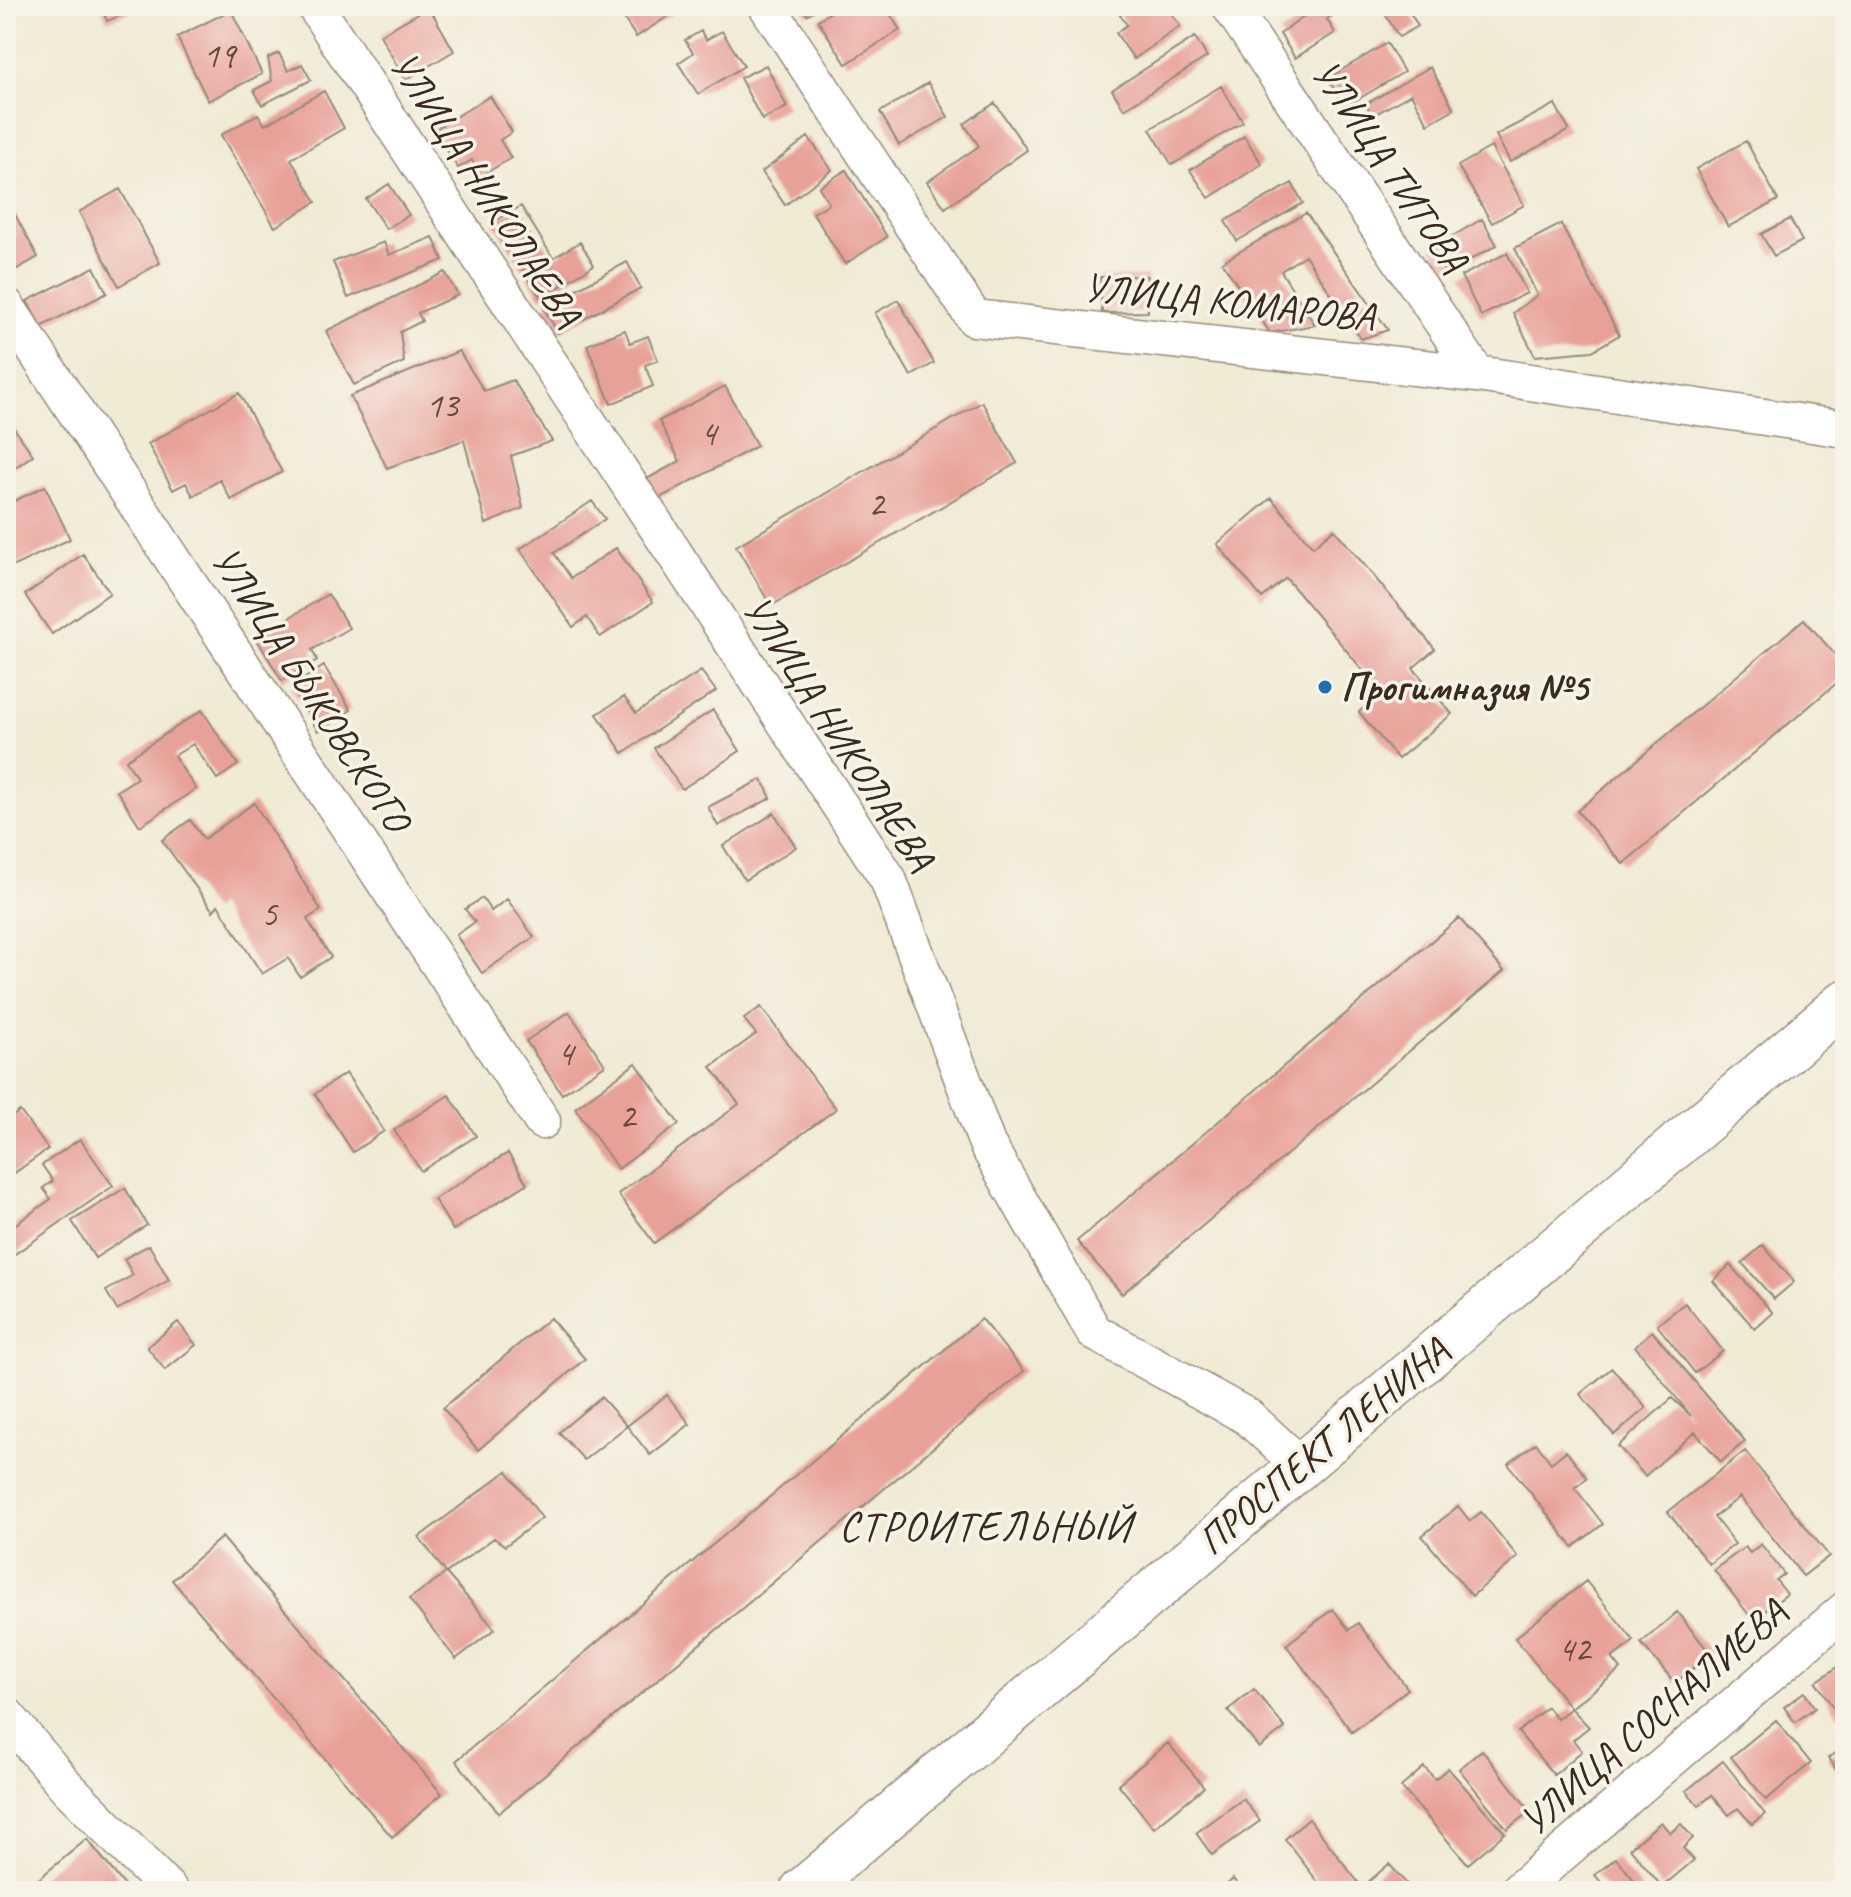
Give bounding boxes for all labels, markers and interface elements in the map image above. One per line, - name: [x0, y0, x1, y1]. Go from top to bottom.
- house number: 19: [203, 32, 238, 78]
- street label: УЛИЦА НИКОЛАЕВА: [379, 42, 594, 336]
- street label: УЛИЦА ТИТОВА: [1301, 50, 1480, 283]
- street label: УЛИЦА КОМАРОВА: [1081, 262, 1379, 342]
- house number: 13: [426, 382, 461, 428]
- house number: 4: [700, 410, 720, 456]
- house number: 2: [868, 481, 887, 527]
- street label: УЛИЦА БЫКОВСКОГО: [200, 537, 424, 844]
- street label: УЛИЦА НИКОЛАЕВА: [732, 586, 947, 880]
- place label: Прогимназия №5: [1341, 662, 1591, 712]
- marker: Прогимназия №5: [1316, 678, 1334, 696]
- house number: 5: [261, 891, 279, 937]
- house number: 4: [557, 1030, 577, 1076]
- house number: 2: [619, 1093, 638, 1139]
- street label: ПРОСПЕКТ ЛЕНИНА: [1187, 1326, 1459, 1566]
- district label: СТРОИТЕЛЬНЫЙ: [839, 1500, 1137, 1553]
- street label: УЛИЦА СОСНАЛИЕВА: [1510, 1587, 1797, 1846]
- house number: 42: [1558, 1626, 1593, 1672]

